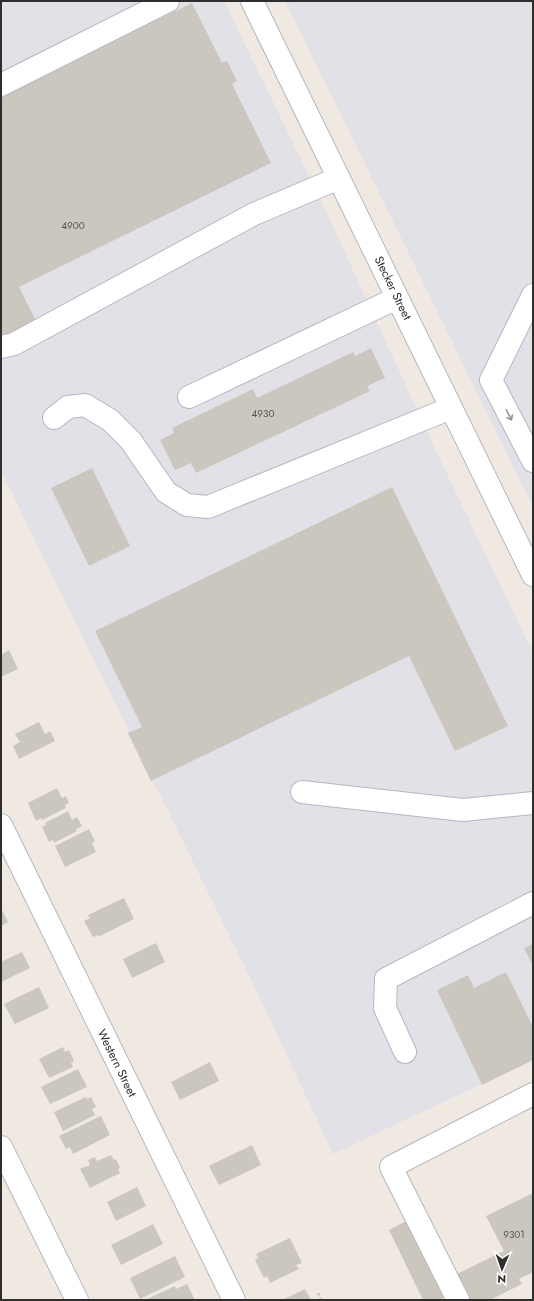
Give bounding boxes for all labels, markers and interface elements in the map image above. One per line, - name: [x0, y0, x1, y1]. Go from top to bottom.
- house number: 4900: [61, 218, 85, 233]
- street label: Stecker Street: [370, 253, 416, 323]
- house number: 4930: [251, 406, 275, 421]
- one-way arrow: [506, 408, 513, 420]
- street label: Western Street: [93, 1026, 141, 1100]
- house number: 9301: [503, 1227, 525, 1242]
- north arrow: [482, 1249, 522, 1289]
- text: N: [497, 1271, 506, 1287]

